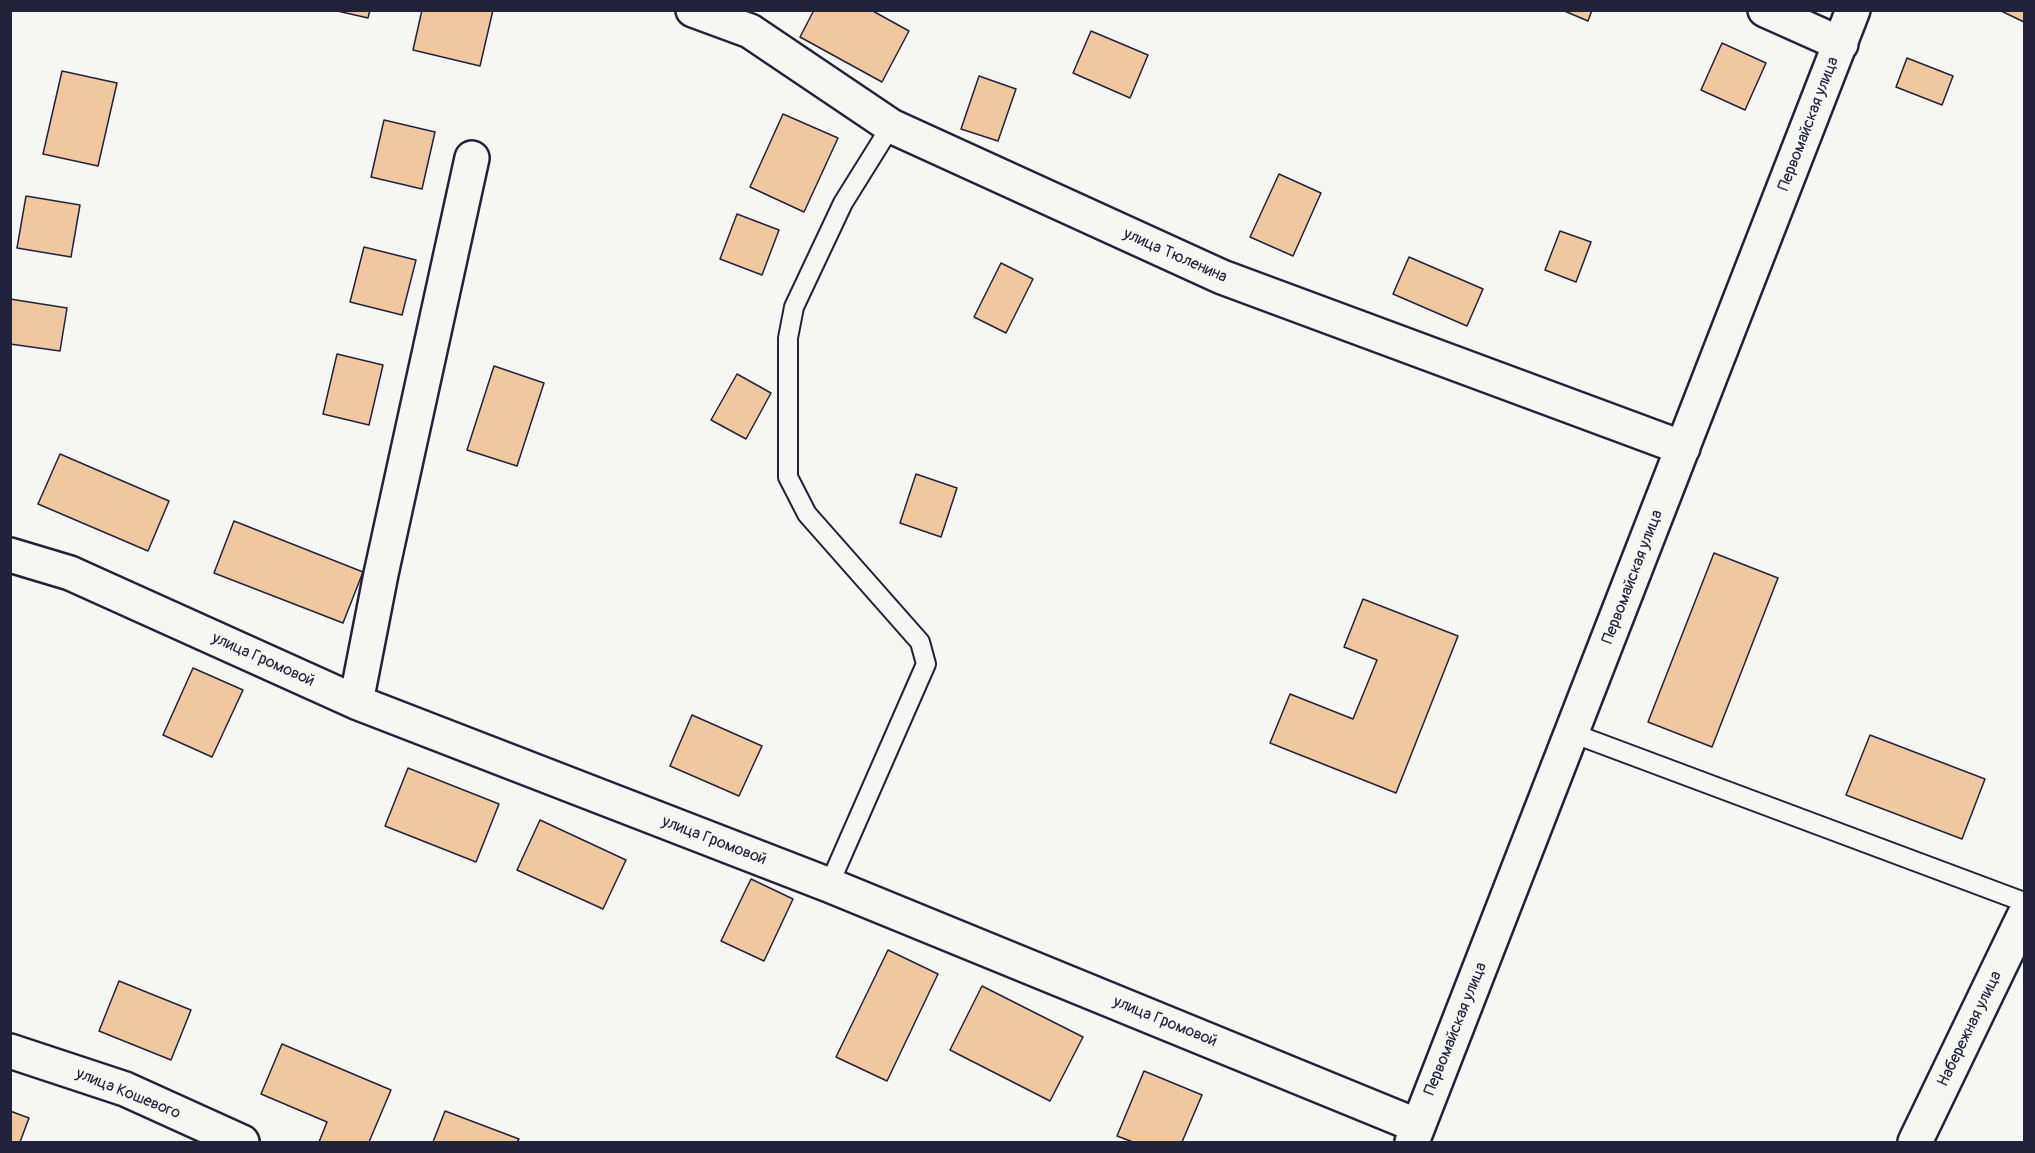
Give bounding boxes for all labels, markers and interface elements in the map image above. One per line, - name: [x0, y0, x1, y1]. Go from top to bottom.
- street label: Первомайская улица: [1775, 54, 1843, 194]
- street label: улица Тюленина: [1120, 225, 1230, 287]
- street label: Первомайская улица: [1599, 507, 1667, 647]
- street label: улица Громовой: [209, 629, 317, 691]
- street label: улица Громовой: [659, 812, 769, 870]
- street label: Первомайская улица: [1421, 960, 1491, 1098]
- street label: Набережная улица: [1934, 968, 2006, 1090]
- street label: улица Громовой: [1110, 992, 1220, 1052]
- street label: улица Кошевого: [73, 1064, 183, 1124]

